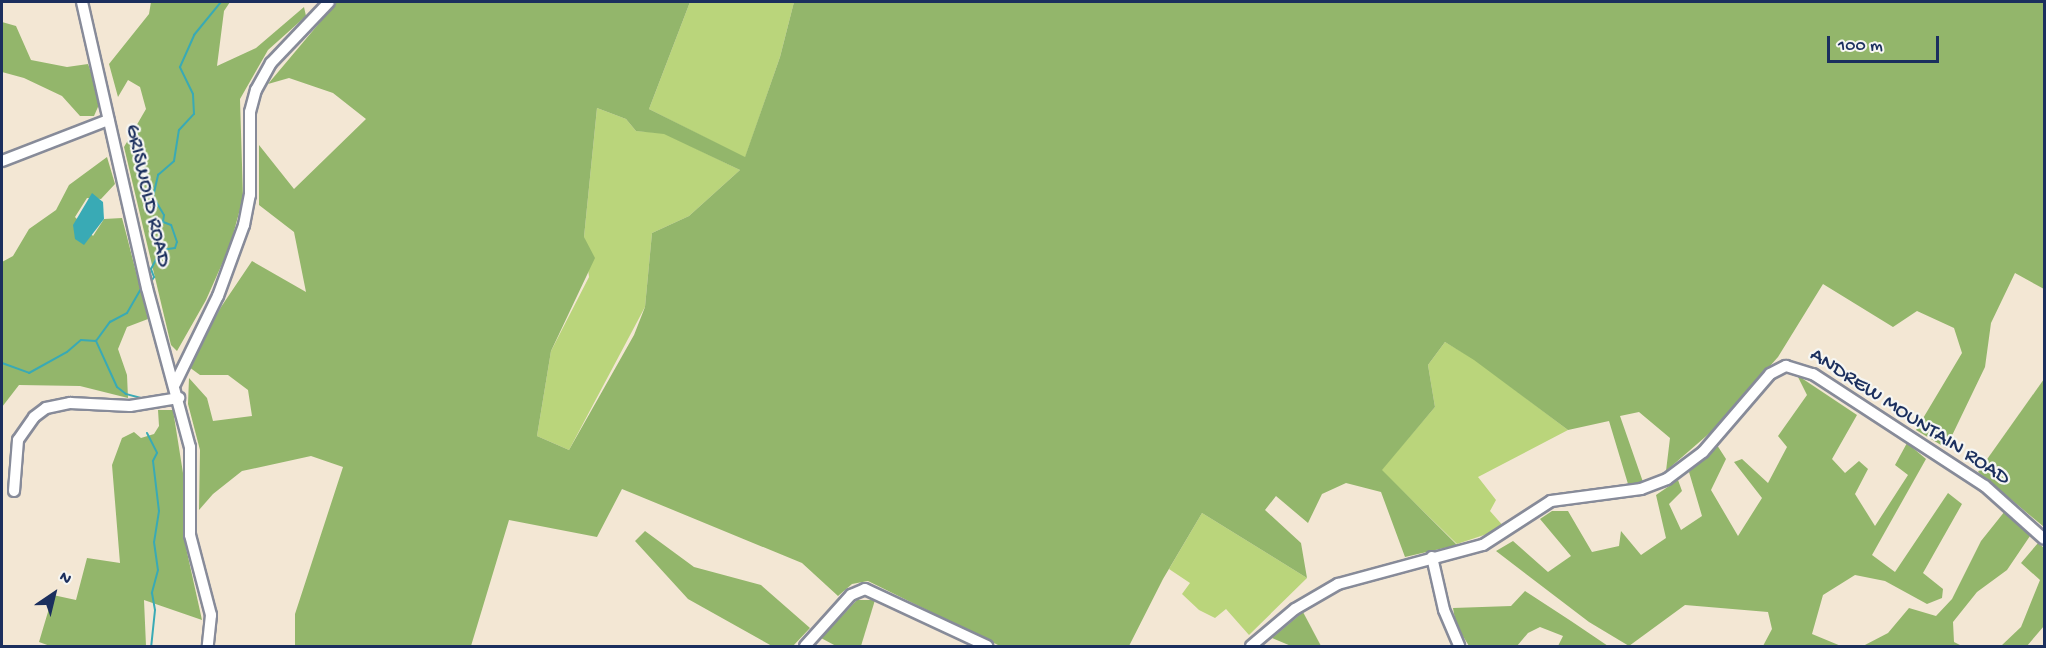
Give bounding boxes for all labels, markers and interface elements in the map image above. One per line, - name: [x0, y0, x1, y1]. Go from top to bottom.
- scale bar: [1830, 24, 1942, 62]
- text: 100 m: [1838, 36, 1883, 57]
- street label: GRISWOLD ROAD: [117, 122, 175, 270]
- street label: ANDREW MOUNTAIN ROAD: [1804, 344, 2014, 492]
- north arrow: [24, 564, 84, 624]
- text: N: [55, 568, 74, 590]

